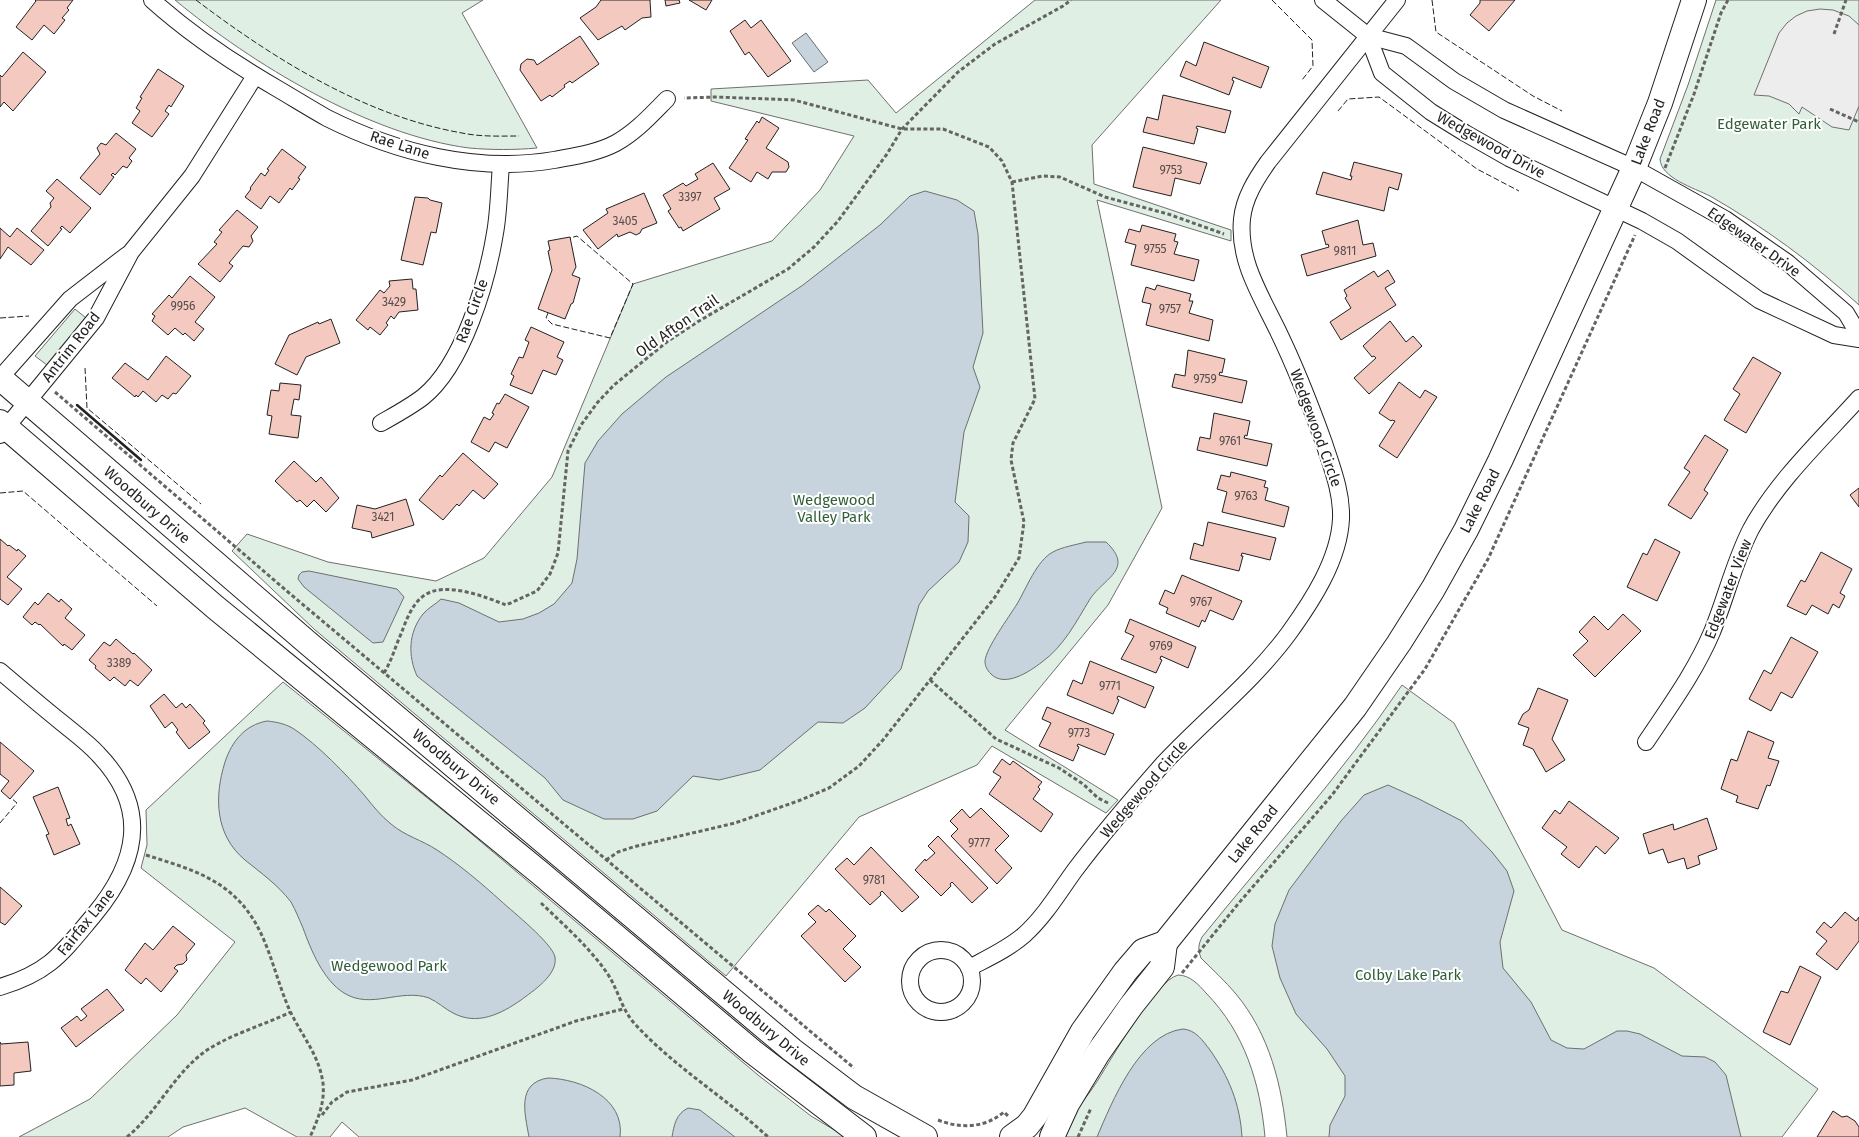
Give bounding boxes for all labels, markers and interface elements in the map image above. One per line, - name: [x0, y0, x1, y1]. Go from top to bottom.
- street label: Lake Road: [1627, 96, 1669, 168]
- street label: Wedgewood Drive: [1433, 108, 1549, 182]
- park label: Edgewater Park: [1717, 115, 1821, 133]
- street label: Rae Lane: [368, 127, 432, 163]
- house number: 9753: [1159, 163, 1183, 177]
- house number: 3397: [678, 190, 702, 204]
- street label: Edgewater Drive: [1704, 203, 1804, 281]
- house number: 3405: [612, 214, 638, 228]
- house number: 9755: [1143, 242, 1167, 256]
- house number: 9811: [1334, 244, 1356, 258]
- street label: Rae Circle: [452, 277, 492, 345]
- street label: Old Afton Trail: [632, 290, 723, 361]
- house number: 3429: [382, 295, 406, 309]
- house number: 9956: [170, 299, 196, 313]
- house number: 9757: [1159, 302, 1181, 316]
- street label: Antrim Road: [38, 308, 104, 386]
- street label: Wedgewood Circle: [1286, 367, 1346, 489]
- house number: 9759: [1193, 372, 1217, 386]
- house number: 9761: [1219, 434, 1241, 448]
- street label: Woodbury Drive: [100, 463, 194, 547]
- street label: Lake Road: [1456, 466, 1504, 536]
- house number: 9763: [1234, 489, 1258, 503]
- park label: Wedgewood Valley Park: [793, 491, 875, 526]
- house number: 3421: [372, 510, 394, 524]
- street label: Edgewater View: [1701, 536, 1755, 642]
- house number: 9767: [1190, 595, 1212, 609]
- house number: 9769: [1149, 639, 1173, 653]
- house number: 3389: [107, 656, 131, 670]
- house number: 9771: [1099, 679, 1121, 693]
- street label: Woodbury Drive: [409, 725, 503, 809]
- house number: 9773: [1068, 726, 1090, 740]
- street label: Wedgewood Circle: [1097, 736, 1191, 842]
- street label: Lake Road: [1224, 801, 1282, 867]
- house number: 9777: [968, 836, 990, 850]
- house number: 9781: [863, 873, 885, 887]
- street label: Fairfax Lane: [53, 885, 119, 959]
- park label: Wedgewood Park: [331, 957, 447, 975]
- park label: Colby Lake Park: [1355, 966, 1461, 984]
- street label: Woodbury Drive: [719, 986, 813, 1070]

